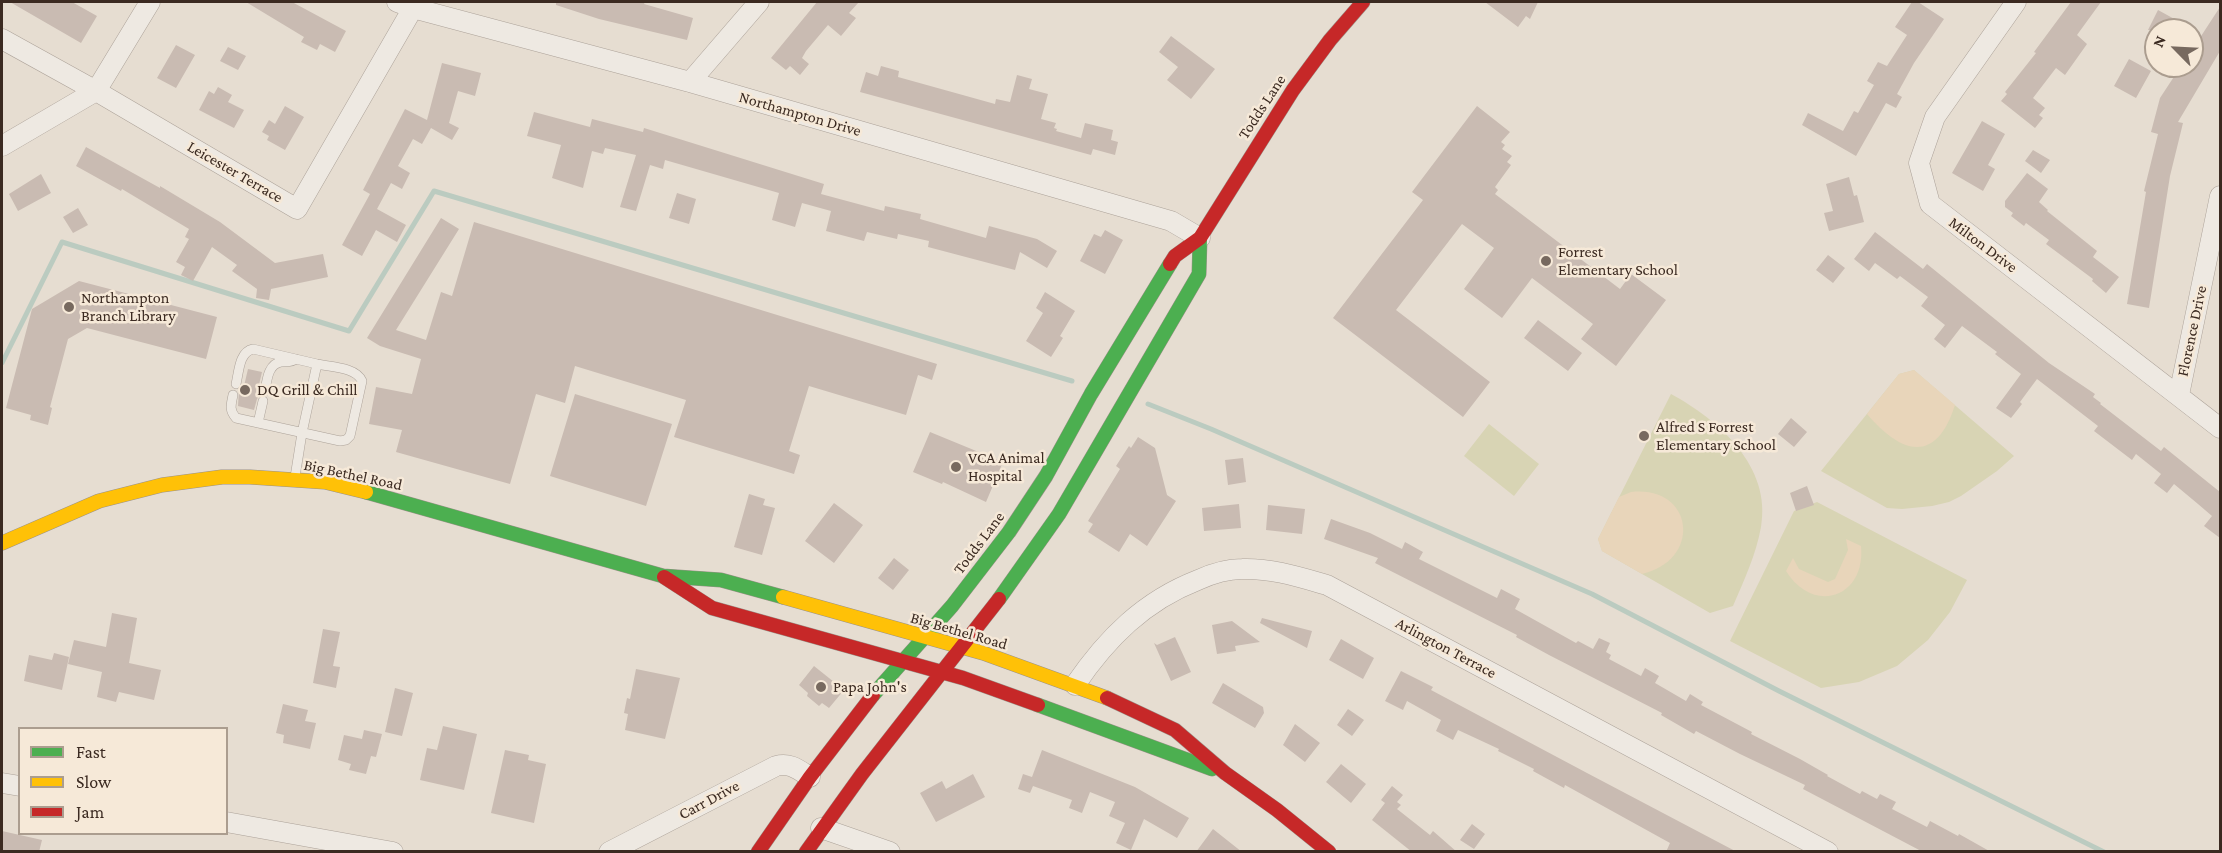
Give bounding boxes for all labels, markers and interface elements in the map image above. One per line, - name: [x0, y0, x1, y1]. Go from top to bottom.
- north arrow: [2144, 18, 2204, 78]
- text: N: [2149, 33, 2169, 50]
- street label: Todds Lane: [1234, 71, 1290, 143]
- street label: Northampton Drive: [737, 87, 863, 141]
- street label: Leicester Terrace: [184, 137, 286, 207]
- street label: Milton Drive: [1945, 213, 2021, 277]
- place label: Forrest Elementary School: [1558, 242, 1678, 280]
- marker: Forrest Elementary School: [1539, 254, 1553, 268]
- street label: Florence Drive: [2173, 284, 2211, 378]
- place label: Northampton Branch Library: [81, 288, 176, 326]
- marker: Northampton Branch Library: [62, 300, 76, 314]
- place label: DQ Grill & Chill: [257, 380, 358, 400]
- marker: DQ Grill & Chill: [238, 383, 252, 397]
- place label: Alfred S Forrest Elementary School: [1656, 417, 1776, 455]
- marker: Alfred S Forrest Elementary School: [1637, 429, 1651, 443]
- place label: VCA Animal Hospital: [968, 448, 1045, 486]
- street label: Big Bethel Road: [302, 455, 404, 495]
- marker: VCA Animal Hospital: [949, 460, 963, 474]
- street label: Todds Lane: [949, 508, 1009, 578]
- street label: Big Bethel Road: [908, 608, 1010, 654]
- street label: Arlington Terrace: [1392, 613, 1500, 683]
- place label: Papa John's: [833, 677, 907, 697]
- marker: Papa John's: [814, 680, 828, 694]
- legend: [18, 727, 228, 835]
- text: Fast: [76, 742, 106, 762]
- text: Slow: [76, 772, 111, 792]
- street label: Carr Drive: [675, 776, 743, 824]
- text: Jam: [76, 802, 104, 822]

